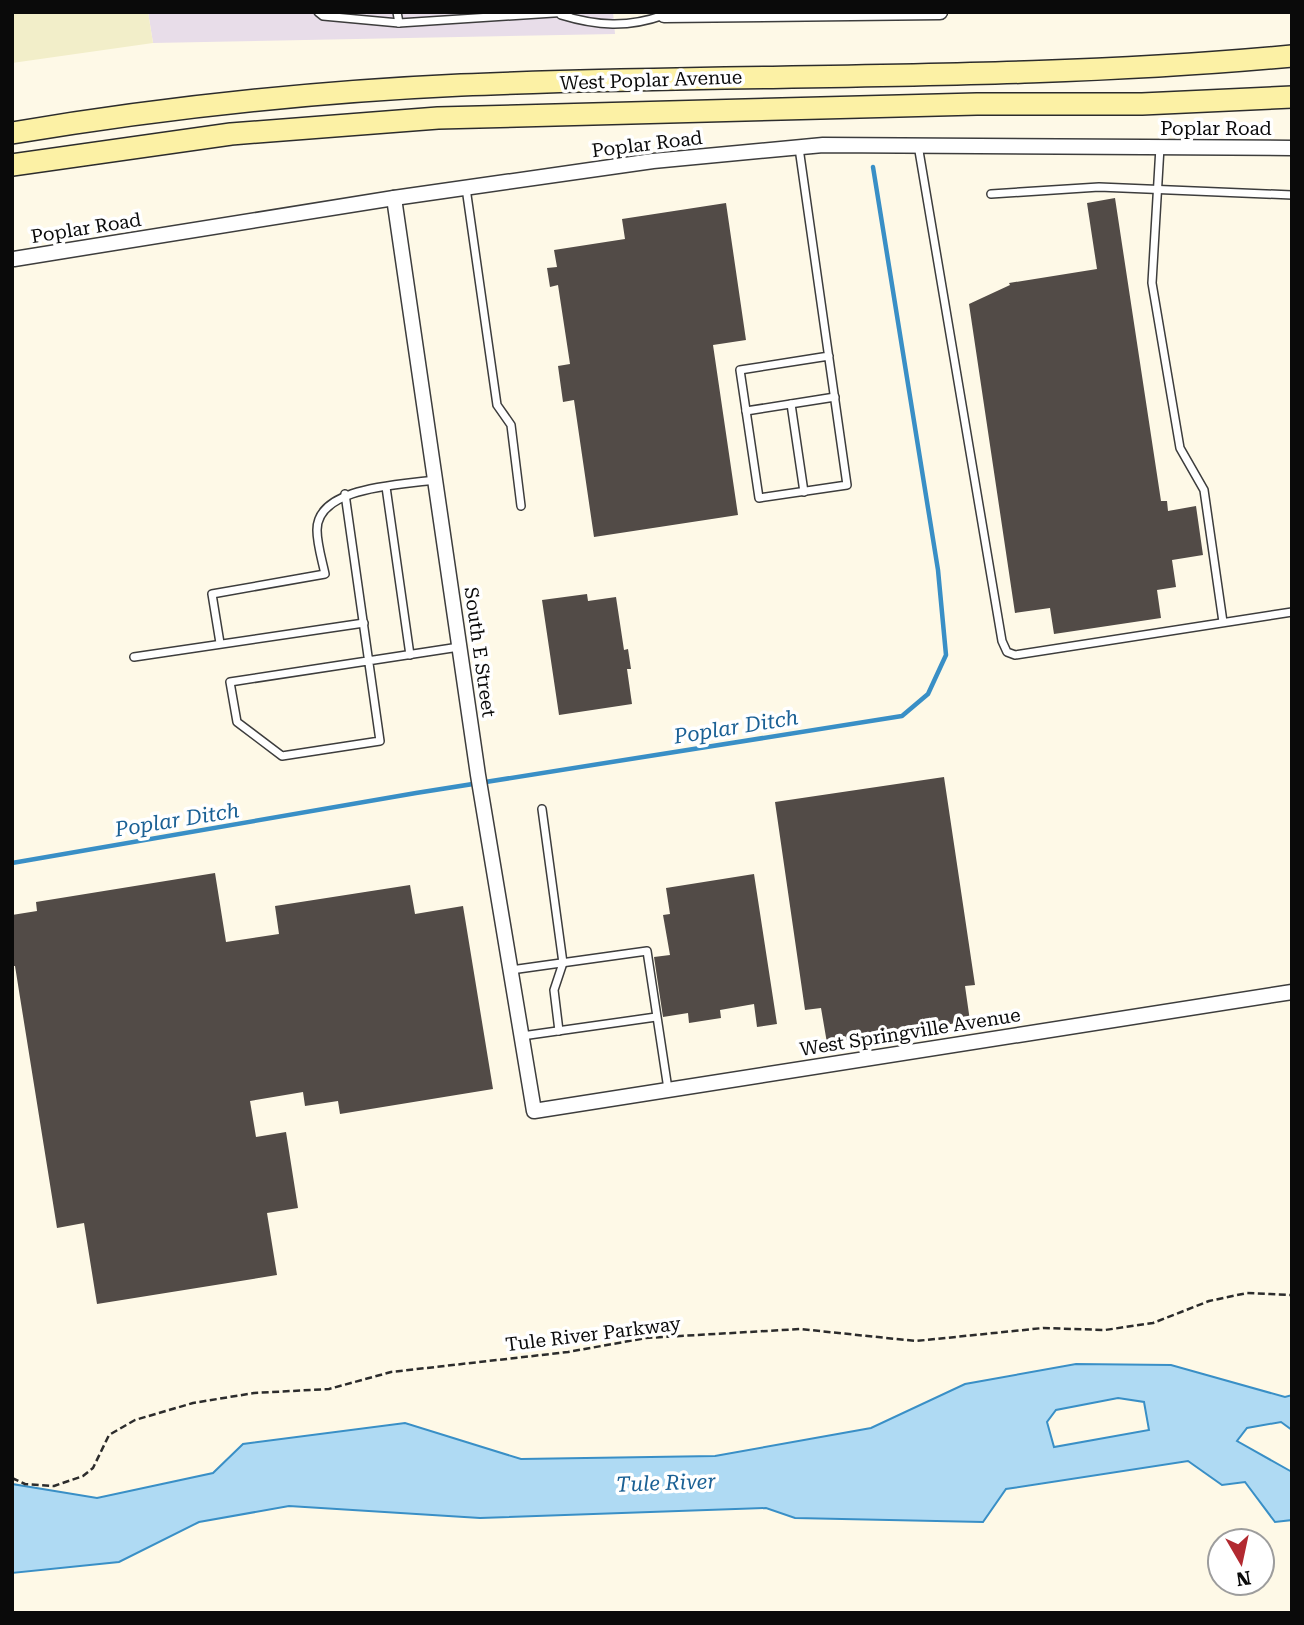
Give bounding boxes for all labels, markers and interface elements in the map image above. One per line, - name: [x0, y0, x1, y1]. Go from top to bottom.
- street label: West Poplar Avenue: [559, 65, 743, 95]
- street label: Poplar Road: [1160, 117, 1272, 140]
- street label: Poplar Road: [590, 126, 704, 162]
- street label: Poplar Road: [29, 208, 143, 248]
- street label: South E Street: [459, 585, 501, 719]
- water label: Poplar Ditch: [671, 705, 800, 749]
- water label: Poplar Ditch: [112, 798, 241, 842]
- street label: West Springville Avenue: [798, 1003, 1022, 1061]
- street label: Tule River Parkway: [504, 1312, 683, 1356]
- water label: Tule River: [616, 1469, 717, 1497]
- north arrow: [1206, 1527, 1276, 1597]
- text: N: [1234, 1566, 1253, 1591]

